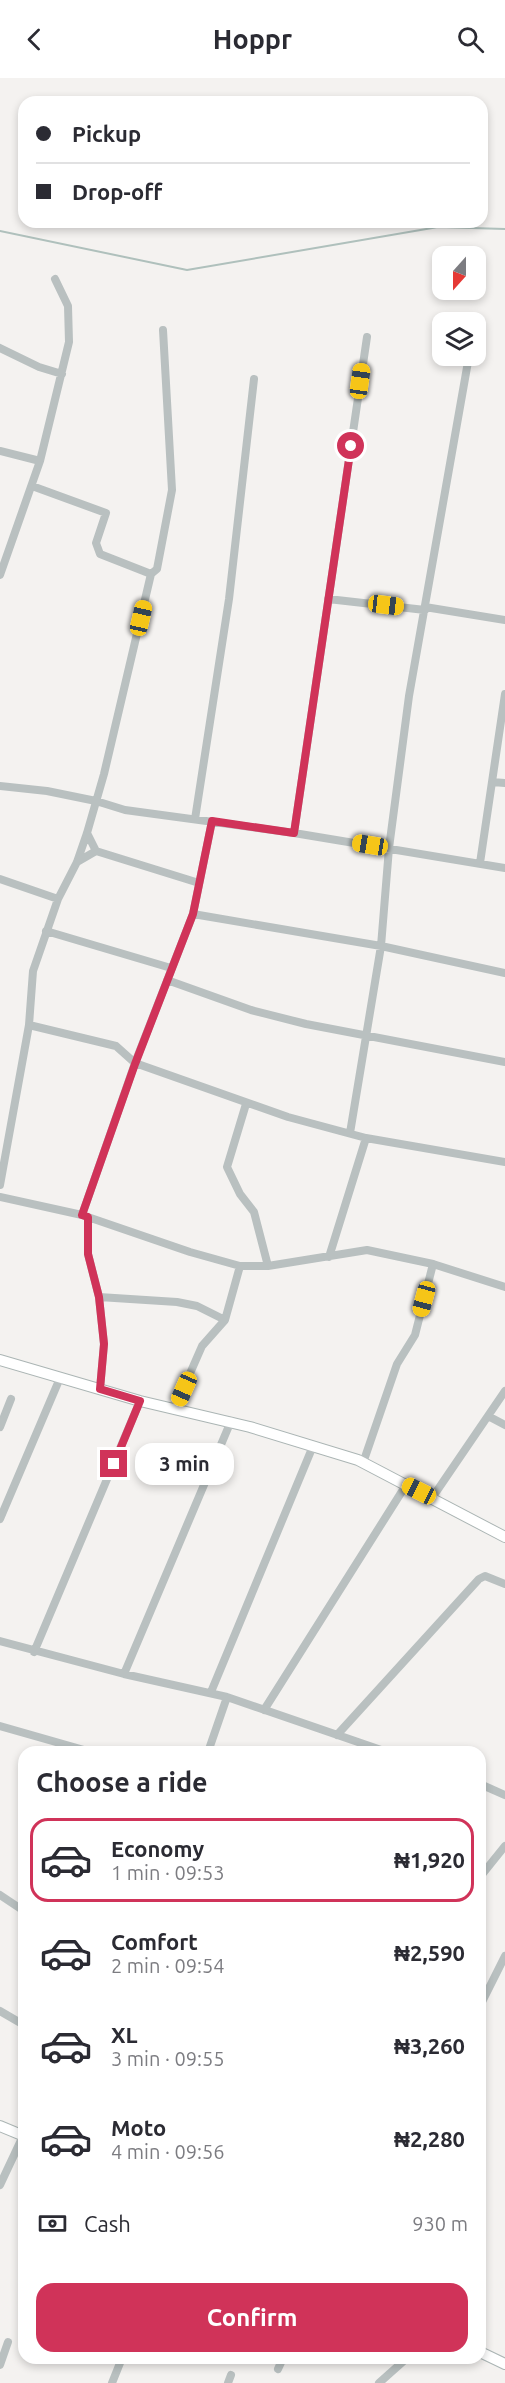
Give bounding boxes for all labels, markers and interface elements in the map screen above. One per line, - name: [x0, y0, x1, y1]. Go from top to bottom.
- icon: back: [18, 23, 51, 56]
- icon: search: [454, 23, 487, 56]
- text: Hoppr: [213, 24, 292, 54]
- text: Pickup: [72, 121, 141, 146]
- text: Drop-off: [72, 179, 162, 204]
- north arrow: [432, 246, 486, 300]
- map controls: [432, 246, 486, 366]
- button: layers: [432, 312, 486, 366]
- car: [349, 362, 371, 400]
- route start: [337, 432, 364, 459]
- car: [367, 594, 405, 616]
- car: [128, 598, 154, 638]
- car: [351, 833, 389, 857]
- car: [411, 1279, 437, 1319]
- car: [168, 1369, 200, 1409]
- callout: 3 min: [135, 1443, 234, 1485]
- route end: [100, 1450, 127, 1477]
- text: 3 min: [159, 1452, 210, 1475]
- car: [399, 1475, 439, 1507]
- text: Choose a ride: [36, 1767, 208, 1797]
- icon: car: [39, 1833, 93, 1887]
- text: Economy: [111, 1836, 204, 1861]
- text: ₦1,920: [394, 1847, 465, 1872]
- text: 1 min · 09:53: [111, 1861, 225, 1884]
- icon: car: [39, 1926, 93, 1980]
- text: Comfort: [111, 1929, 198, 1954]
- text: ₦2,590: [394, 1940, 465, 1965]
- text: 2 min · 09:54: [111, 1954, 225, 1977]
- icon: car: [39, 2019, 93, 2073]
- text: XL: [111, 2022, 138, 2047]
- text: ₦3,260: [394, 2033, 465, 2058]
- text: 3 min · 09:55: [111, 2047, 225, 2070]
- icon: car: [39, 2112, 93, 2166]
- text: Moto: [111, 2115, 166, 2140]
- text: ₦2,280: [394, 2126, 465, 2151]
- text: 4 min · 09:56: [111, 2140, 225, 2163]
- icon: cash: [36, 2207, 69, 2240]
- text: Cash: [84, 2211, 131, 2236]
- text: 930 m: [412, 2212, 468, 2235]
- button: Confirm: [36, 2283, 468, 2352]

